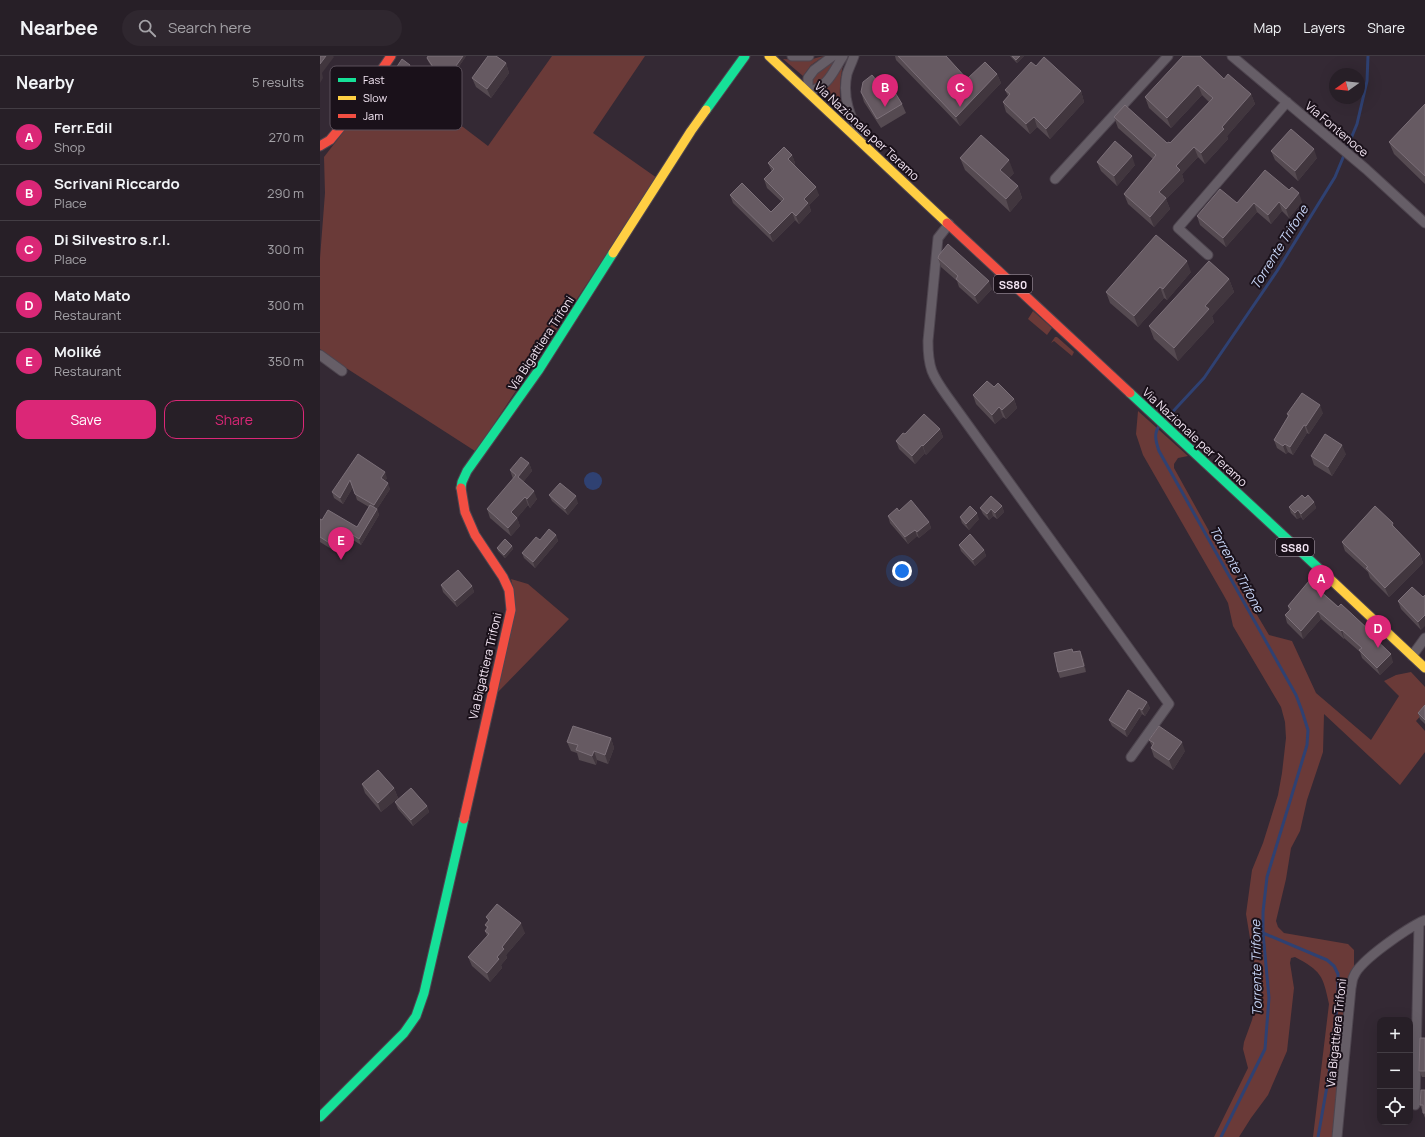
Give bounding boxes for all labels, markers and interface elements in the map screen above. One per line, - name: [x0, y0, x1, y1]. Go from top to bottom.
- search box: [122, 10, 402, 46]
- text: Nearbee: [20, 15, 98, 41]
- icon: search: [136, 17, 158, 39]
- text: Search here: [168, 17, 251, 38]
- text: Map: [1253, 18, 1281, 37]
- text: Layers: [1303, 18, 1345, 37]
- text: Share: [1367, 18, 1405, 37]
- legend: [330, 66, 462, 130]
- north arrow: [1329, 68, 1365, 104]
- text: Nearby: [16, 71, 74, 94]
- text: Fast: [363, 72, 385, 87]
- text: 5 results: [252, 73, 304, 91]
- pin: B: [872, 74, 898, 107]
- pin: C: [947, 74, 973, 107]
- street label: Via Nazionale per Teramo: [811, 78, 923, 184]
- text: Slow: [363, 90, 388, 105]
- street label: Via Fontenoce: [1302, 97, 1372, 161]
- text: Jam: [363, 108, 384, 123]
- text: Ferr.Edil: [54, 117, 112, 138]
- text: A: [25, 128, 33, 146]
- text: 270 m: [269, 128, 304, 146]
- text: Shop: [54, 138, 85, 156]
- text: Scrivani Riccardo: [54, 173, 180, 194]
- text: B: [25, 184, 33, 202]
- text: 290 m: [267, 184, 304, 202]
- text: Place: [54, 194, 87, 212]
- water label: Torrente Trifone: [1246, 200, 1313, 293]
- text: Di Silvestro s.r.l.: [54, 229, 171, 250]
- text: C: [24, 240, 34, 258]
- text: 300 m: [267, 240, 304, 258]
- text: Place: [54, 250, 87, 268]
- road number: SS80: [994, 275, 1032, 293]
- text: Mato Mato: [54, 285, 131, 306]
- street label: Via Bigattiera Trifoni: [504, 292, 578, 394]
- text: D: [24, 296, 34, 314]
- text: 300 m: [267, 296, 304, 314]
- text: Restaurant: [54, 306, 121, 324]
- text: Moliké: [54, 341, 101, 362]
- text: E: [25, 352, 33, 370]
- text: 350 m: [268, 352, 304, 370]
- text: Restaurant: [54, 362, 121, 380]
- street label: Via Nazionale per Teramo: [1139, 384, 1251, 490]
- button: Save: [16, 400, 156, 439]
- button: Share: [164, 400, 304, 439]
- water label: Torrente Trifone: [1206, 523, 1269, 617]
- pin: E: [328, 527, 354, 560]
- road number: SS80: [1276, 538, 1314, 556]
- your location: [892, 561, 912, 581]
- pin: A: [1308, 565, 1334, 598]
- street label: Via Bigattiera Trifoni: [464, 611, 506, 721]
- pin: D: [1365, 615, 1391, 648]
- water label: Torrente Trifone: [1246, 918, 1266, 1016]
- street label: Via Bigattiera Trifoni: [1322, 978, 1350, 1088]
- map controls: [1377, 1017, 1413, 1125]
- button: +: [1377, 1017, 1413, 1053]
- button: −: [1377, 1053, 1413, 1089]
- button: locate: [1377, 1089, 1413, 1125]

